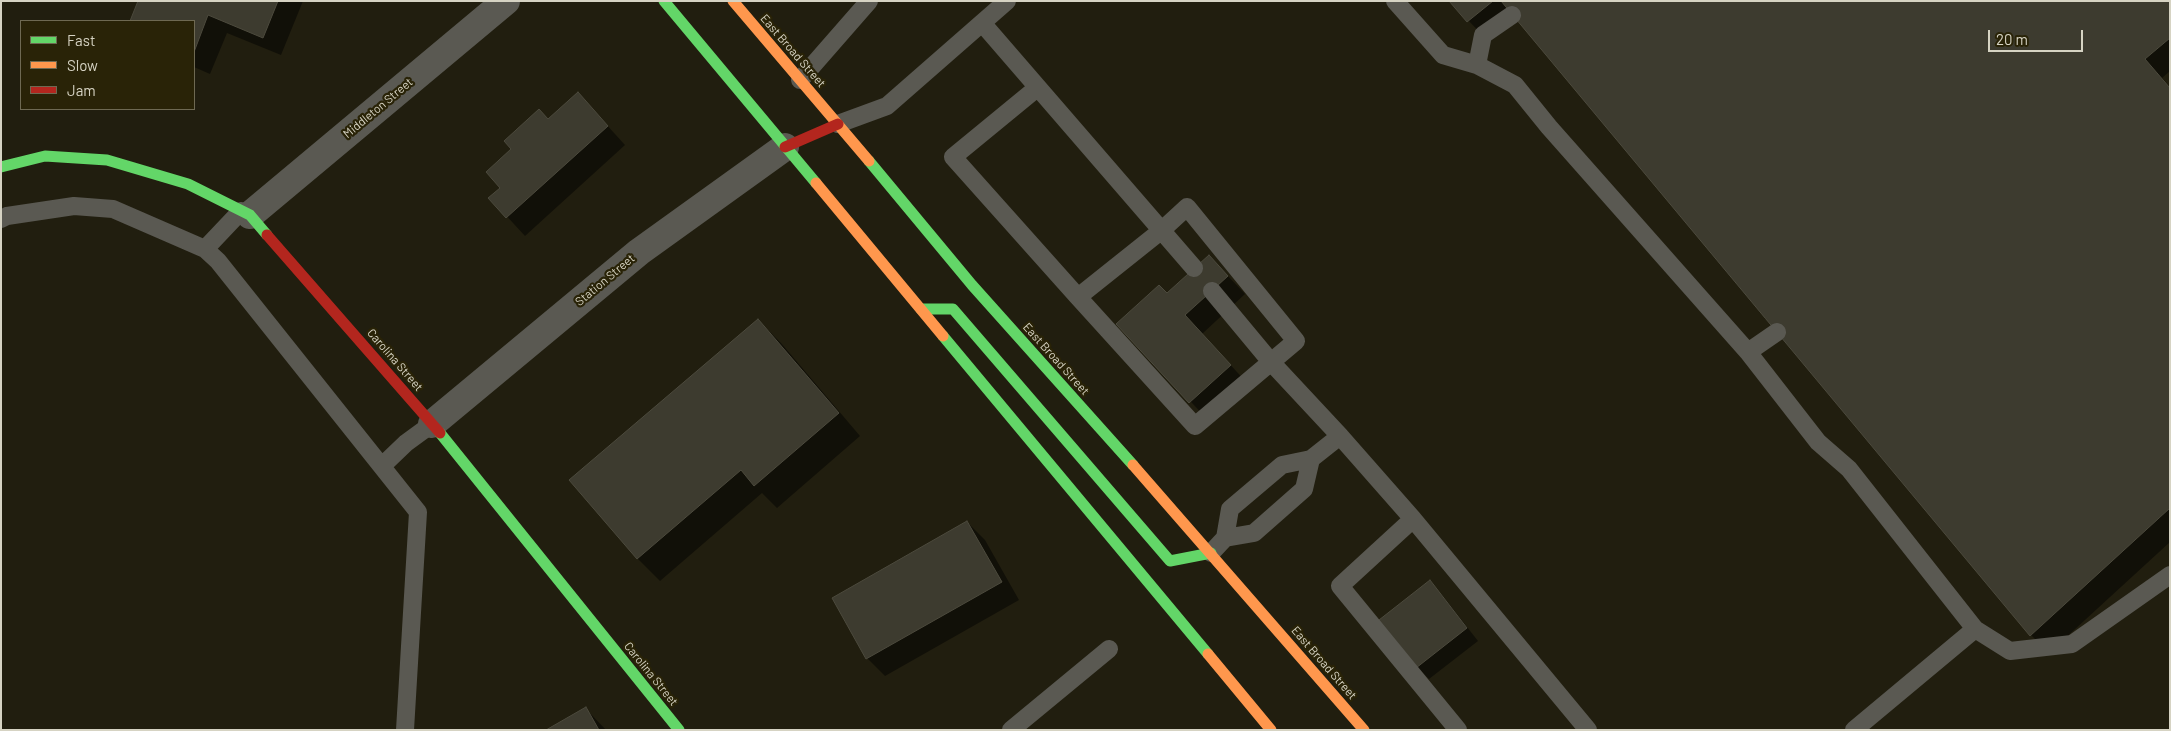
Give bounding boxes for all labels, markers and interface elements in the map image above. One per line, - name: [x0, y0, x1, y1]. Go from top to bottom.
- street label: East Broad Street: [757, 12, 829, 90]
- legend: [20, 20, 195, 110]
- scale bar: [1991, 20, 2086, 52]
- text: 20 m: [1996, 30, 2028, 48]
- text: Fast: [67, 31, 95, 49]
- text: Slow: [67, 56, 98, 74]
- street label: Middleton Street: [340, 75, 416, 141]
- text: Jam: [67, 81, 96, 99]
- street label: Station Street: [572, 251, 638, 309]
- street label: East Broad Street: [1020, 320, 1092, 398]
- street label: Carolina Street: [364, 326, 426, 394]
- street label: East Broad Street: [1288, 624, 1360, 702]
- street label: Carolina Street: [621, 639, 681, 709]

